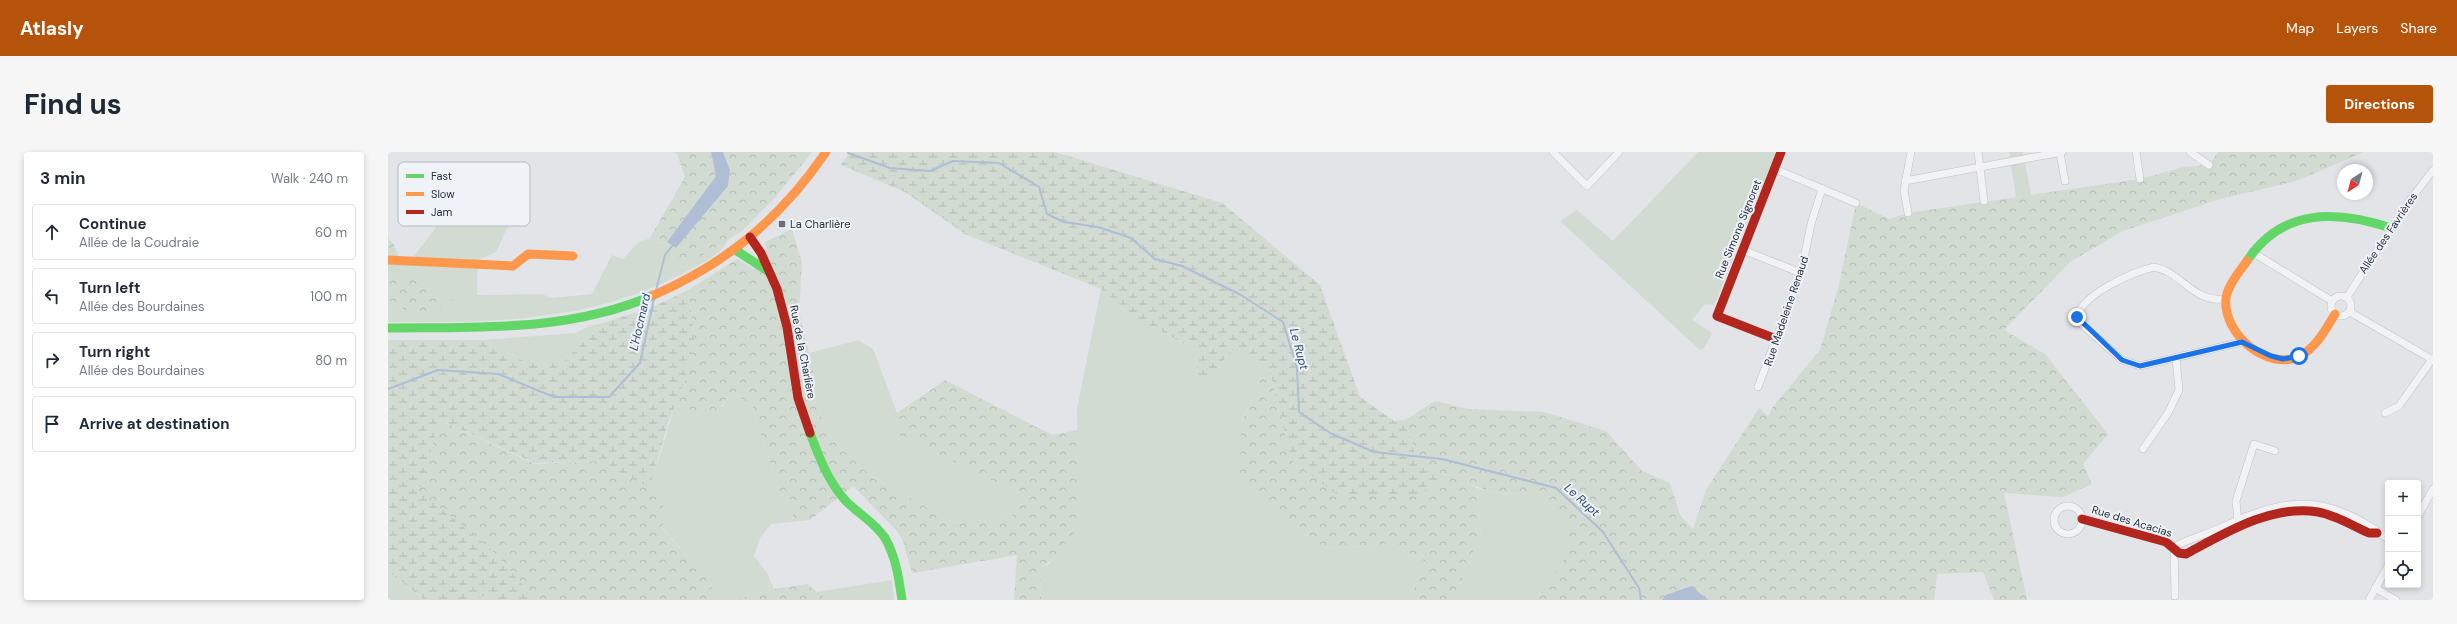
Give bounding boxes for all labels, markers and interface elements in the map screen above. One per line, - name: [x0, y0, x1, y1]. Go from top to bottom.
- text: Atlasly: [20, 16, 84, 41]
- text: Map: [2286, 19, 2314, 37]
- text: Layers: [2336, 19, 2378, 37]
- text: Share: [2400, 19, 2437, 37]
- button: Directions: [2326, 85, 2433, 123]
- text: Find us: [24, 86, 122, 123]
- legend: [398, 162, 530, 226]
- north arrow: [2337, 164, 2373, 200]
- text: 3 min: [40, 167, 85, 189]
- text: Fast: [431, 169, 452, 183]
- text: Walk · 240 m: [271, 170, 348, 187]
- street label: Rue Simone Signoret: [1712, 178, 1764, 280]
- text: Slow: [431, 187, 455, 201]
- street label: Allée des Favrières: [2356, 190, 2420, 276]
- text: Jam: [431, 205, 452, 219]
- text: Continue: [79, 214, 147, 234]
- place label: La Charlière: [790, 217, 850, 231]
- marker: La Charlière: [777, 219, 787, 229]
- icon: ahead: [41, 221, 63, 243]
- text: 60 m: [315, 224, 347, 241]
- text: Allée de la Coudraie: [79, 234, 199, 251]
- street label: Rue Madeleine Renaud: [1761, 254, 1811, 368]
- text: Turn left: [79, 278, 140, 298]
- icon: left: [41, 285, 63, 307]
- text: 100 m: [310, 288, 347, 305]
- water label: L'Hocmard: [626, 291, 654, 352]
- text: Allée des Bourdaines: [79, 298, 204, 315]
- street label: Rue de la Charlière: [787, 304, 819, 400]
- route end: [2068, 308, 2086, 326]
- water label: Le Rupt: [1286, 327, 1312, 372]
- text: Turn right: [79, 342, 150, 362]
- route start: [2290, 347, 2308, 365]
- icon: right: [41, 349, 63, 371]
- text: 80 m: [315, 352, 347, 369]
- text: Allée des Bourdaines: [79, 362, 204, 379]
- icon: arrive: [41, 413, 63, 435]
- text: Arrive at destination: [79, 414, 230, 434]
- water label: Le Rupt: [1561, 480, 1603, 520]
- map controls: [2385, 480, 2421, 588]
- button: +: [2385, 480, 2421, 516]
- street label: Rue des Acacias: [2090, 502, 2174, 540]
- button: −: [2385, 516, 2421, 552]
- button: locate: [2385, 552, 2421, 588]

